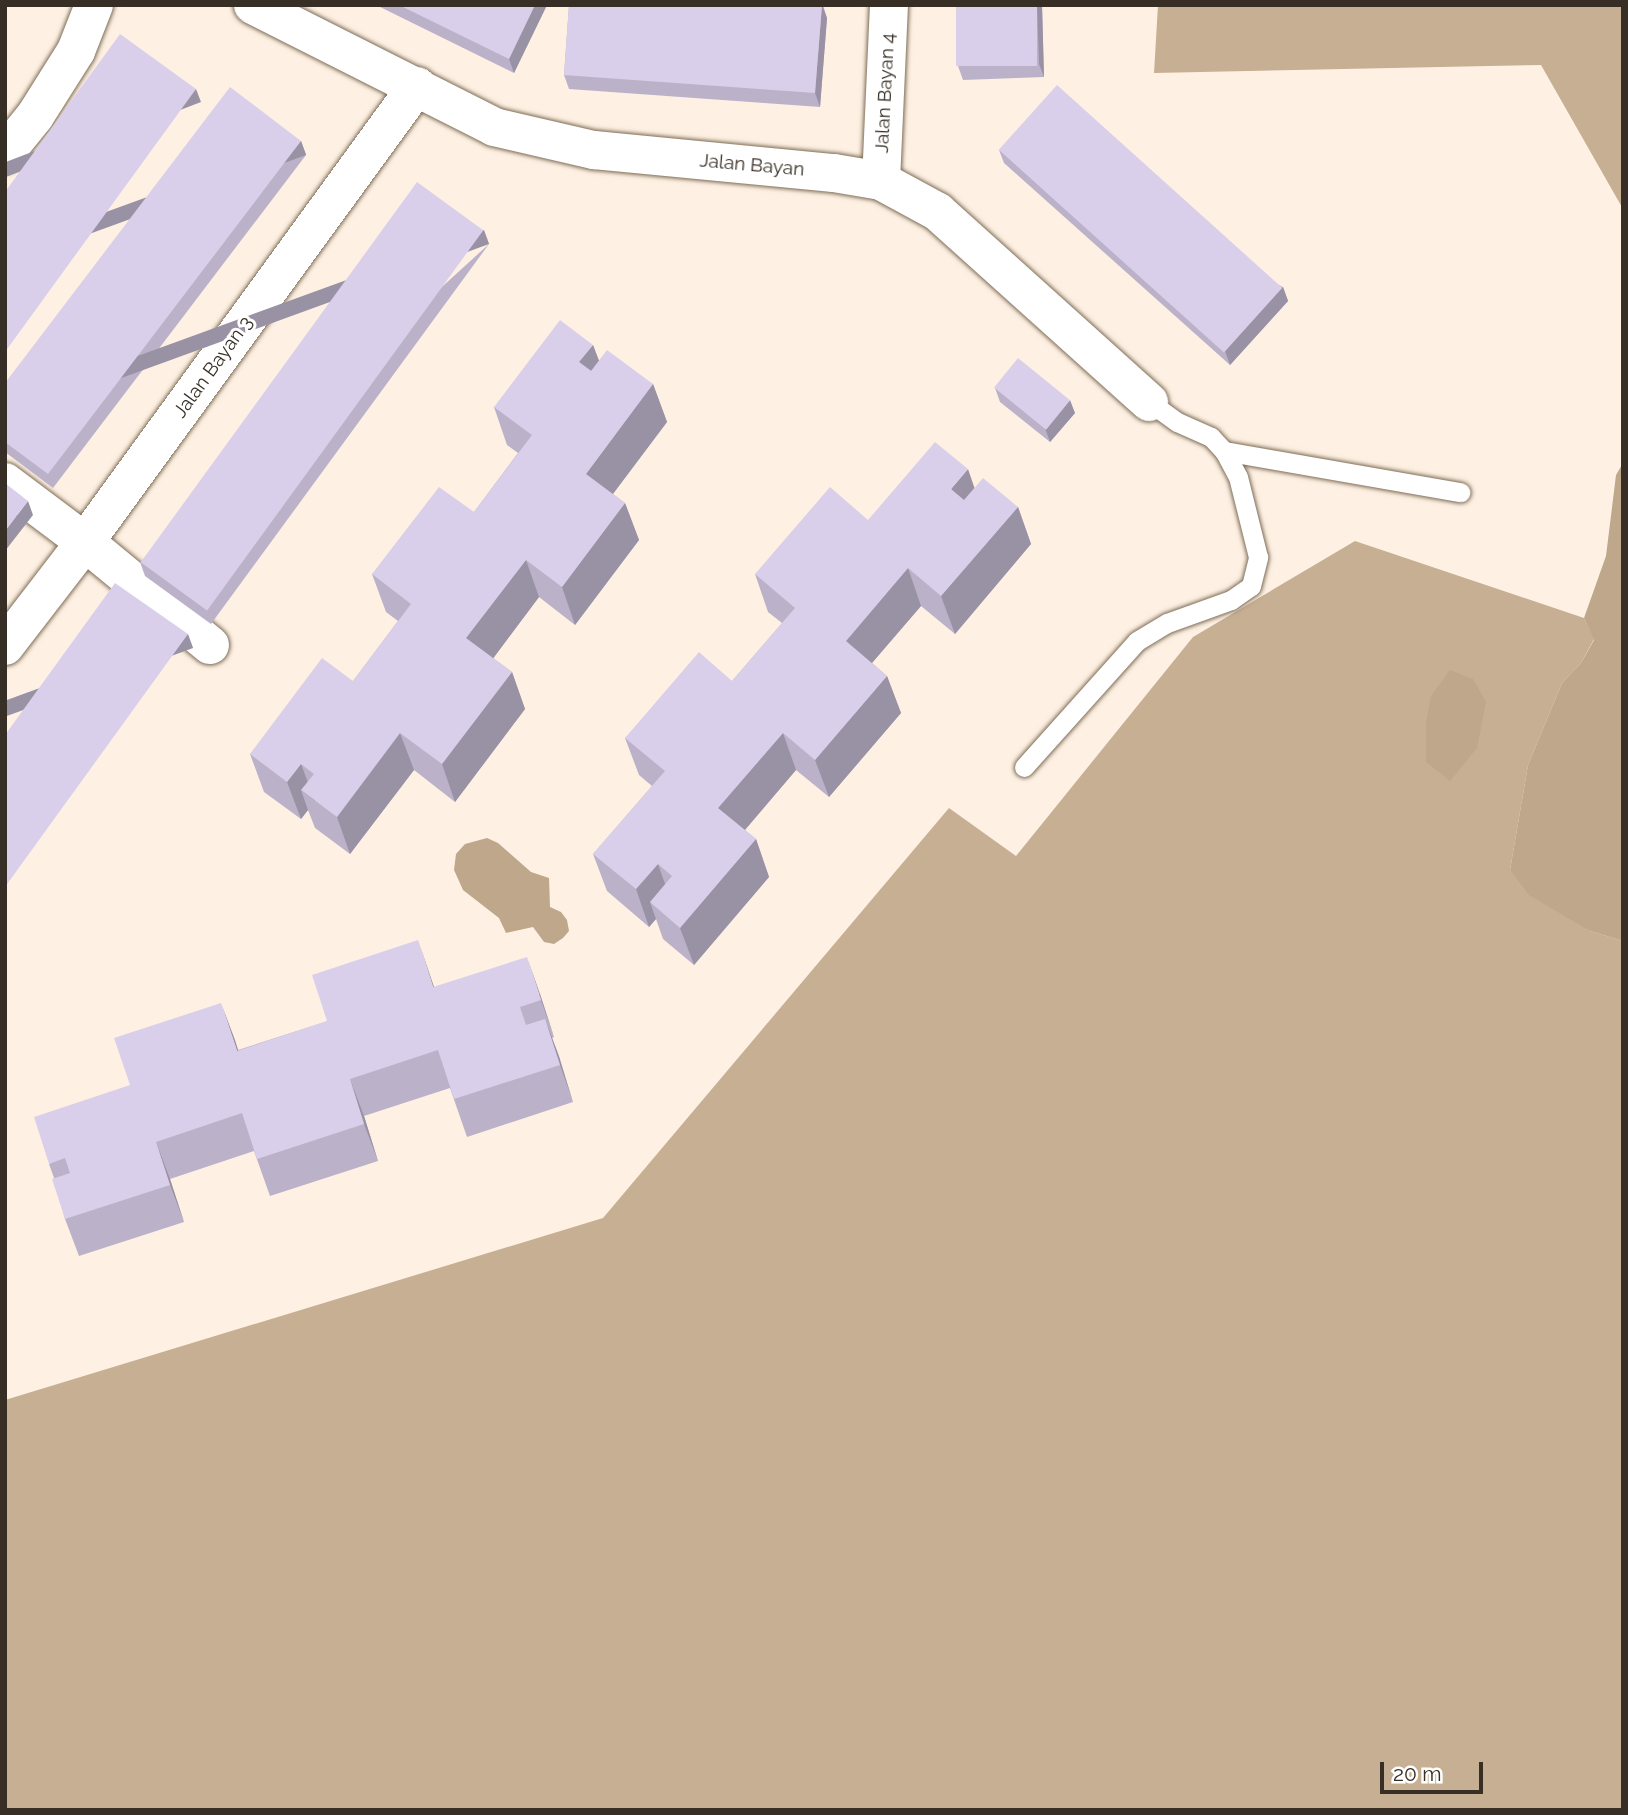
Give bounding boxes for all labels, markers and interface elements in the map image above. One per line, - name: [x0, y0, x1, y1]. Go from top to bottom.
- street label: Jalan Bayan 4: [870, 32, 900, 154]
- street label: Jalan Bayan: [699, 149, 805, 181]
- street label: Jalan Bayan 3: [169, 312, 257, 422]
- scale bar: [1383, 1748, 1486, 1792]
- text: 20 m: [1393, 1761, 1441, 1786]

